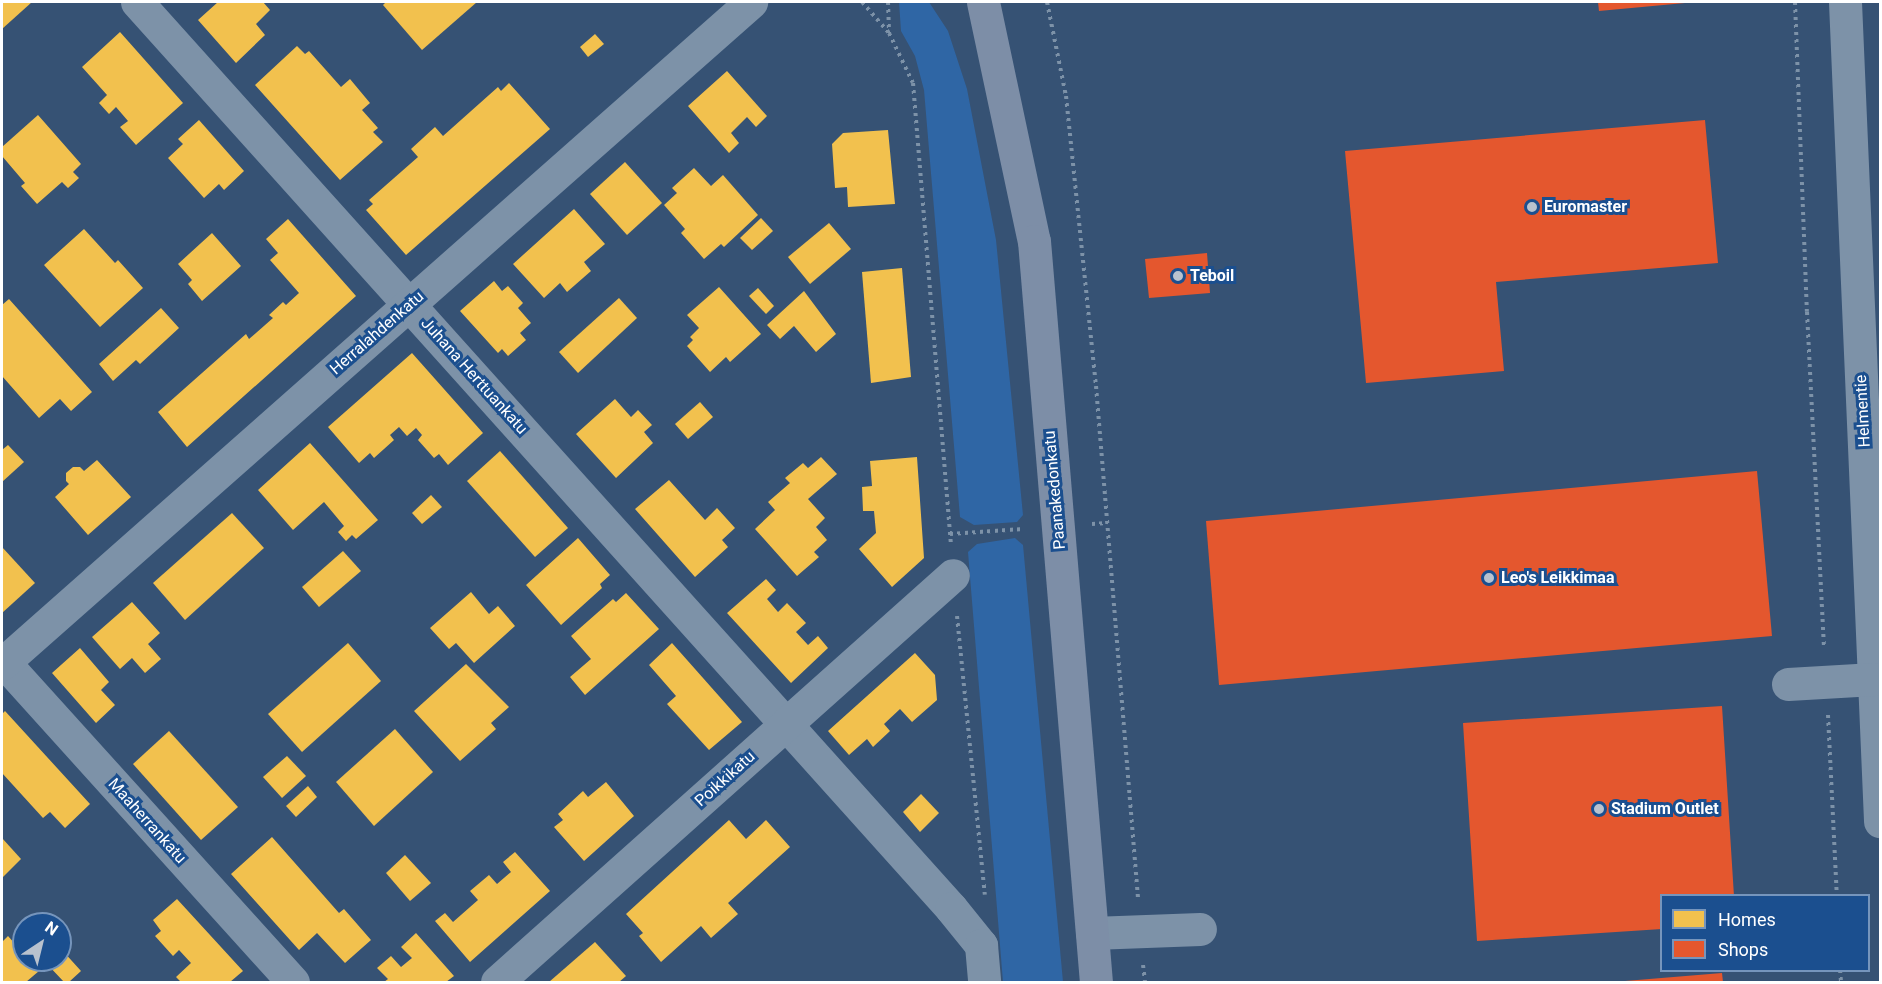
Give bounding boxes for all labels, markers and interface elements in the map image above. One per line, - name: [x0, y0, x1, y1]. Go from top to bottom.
- place label: Euromaster: [1544, 197, 1627, 217]
- marker: Euromaster: [1525, 200, 1539, 214]
- place label: Teboil: [1190, 266, 1234, 286]
- marker: Teboil: [1171, 269, 1185, 283]
- street label: Herralahdenkatu: [326, 287, 428, 379]
- street label: Juhana Herttuankatu: [417, 314, 531, 438]
- street label: Helmentie: [1852, 374, 1874, 448]
- street label: Paanakedonkatu: [1040, 430, 1070, 550]
- place label: Leo's Leikkimaa: [1501, 568, 1614, 588]
- marker: Leo's Leikkimaa: [1482, 571, 1496, 585]
- street label: Poikkikatu: [691, 747, 759, 811]
- street label: Maaherrankatu: [104, 775, 190, 867]
- place label: Stadium Outlet: [1611, 799, 1719, 819]
- marker: Stadium Outlet: [1592, 802, 1606, 816]
- legend: [1660, 894, 1870, 972]
- text: Homes: [1718, 909, 1776, 930]
- north arrow: [12, 912, 72, 972]
- text: N: [41, 917, 62, 940]
- text: Shops: [1718, 939, 1768, 960]

